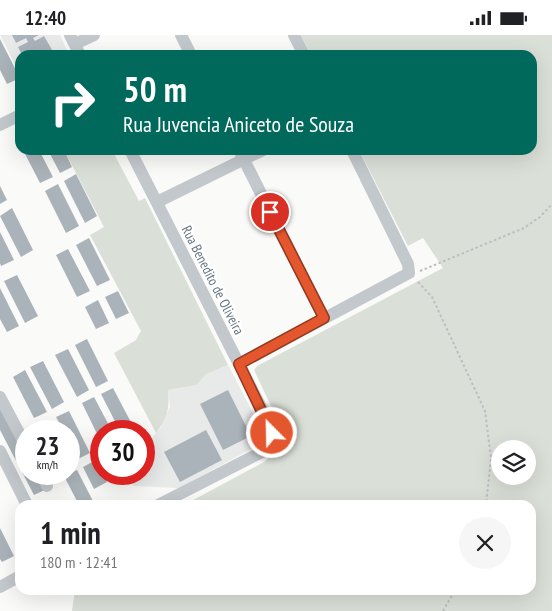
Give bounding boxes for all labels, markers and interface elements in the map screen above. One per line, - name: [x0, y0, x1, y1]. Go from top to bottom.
- text: 12:40: [25, 6, 66, 30]
- text: 50 m: [123, 66, 187, 112]
- icon: right: [40, 70, 105, 135]
- text: Rua Juvencia Aniceto de Souza: [123, 110, 354, 138]
- pin: [249, 191, 291, 233]
- icon: arrive: [256, 198, 284, 226]
- street label: Rua Benedito de Oliveira: [178, 222, 248, 338]
- position arrow: [245, 406, 297, 458]
- speed limit sign: 30: [90, 420, 155, 485]
- text: 23: [36, 430, 59, 462]
- map controls: [491, 440, 536, 485]
- button: layers: [491, 440, 536, 485]
- text: km/h: [37, 457, 58, 472]
- text: 1 min: [40, 513, 101, 552]
- button: close: [459, 517, 511, 569]
- text: 180 m · 12:41: [40, 552, 118, 572]

